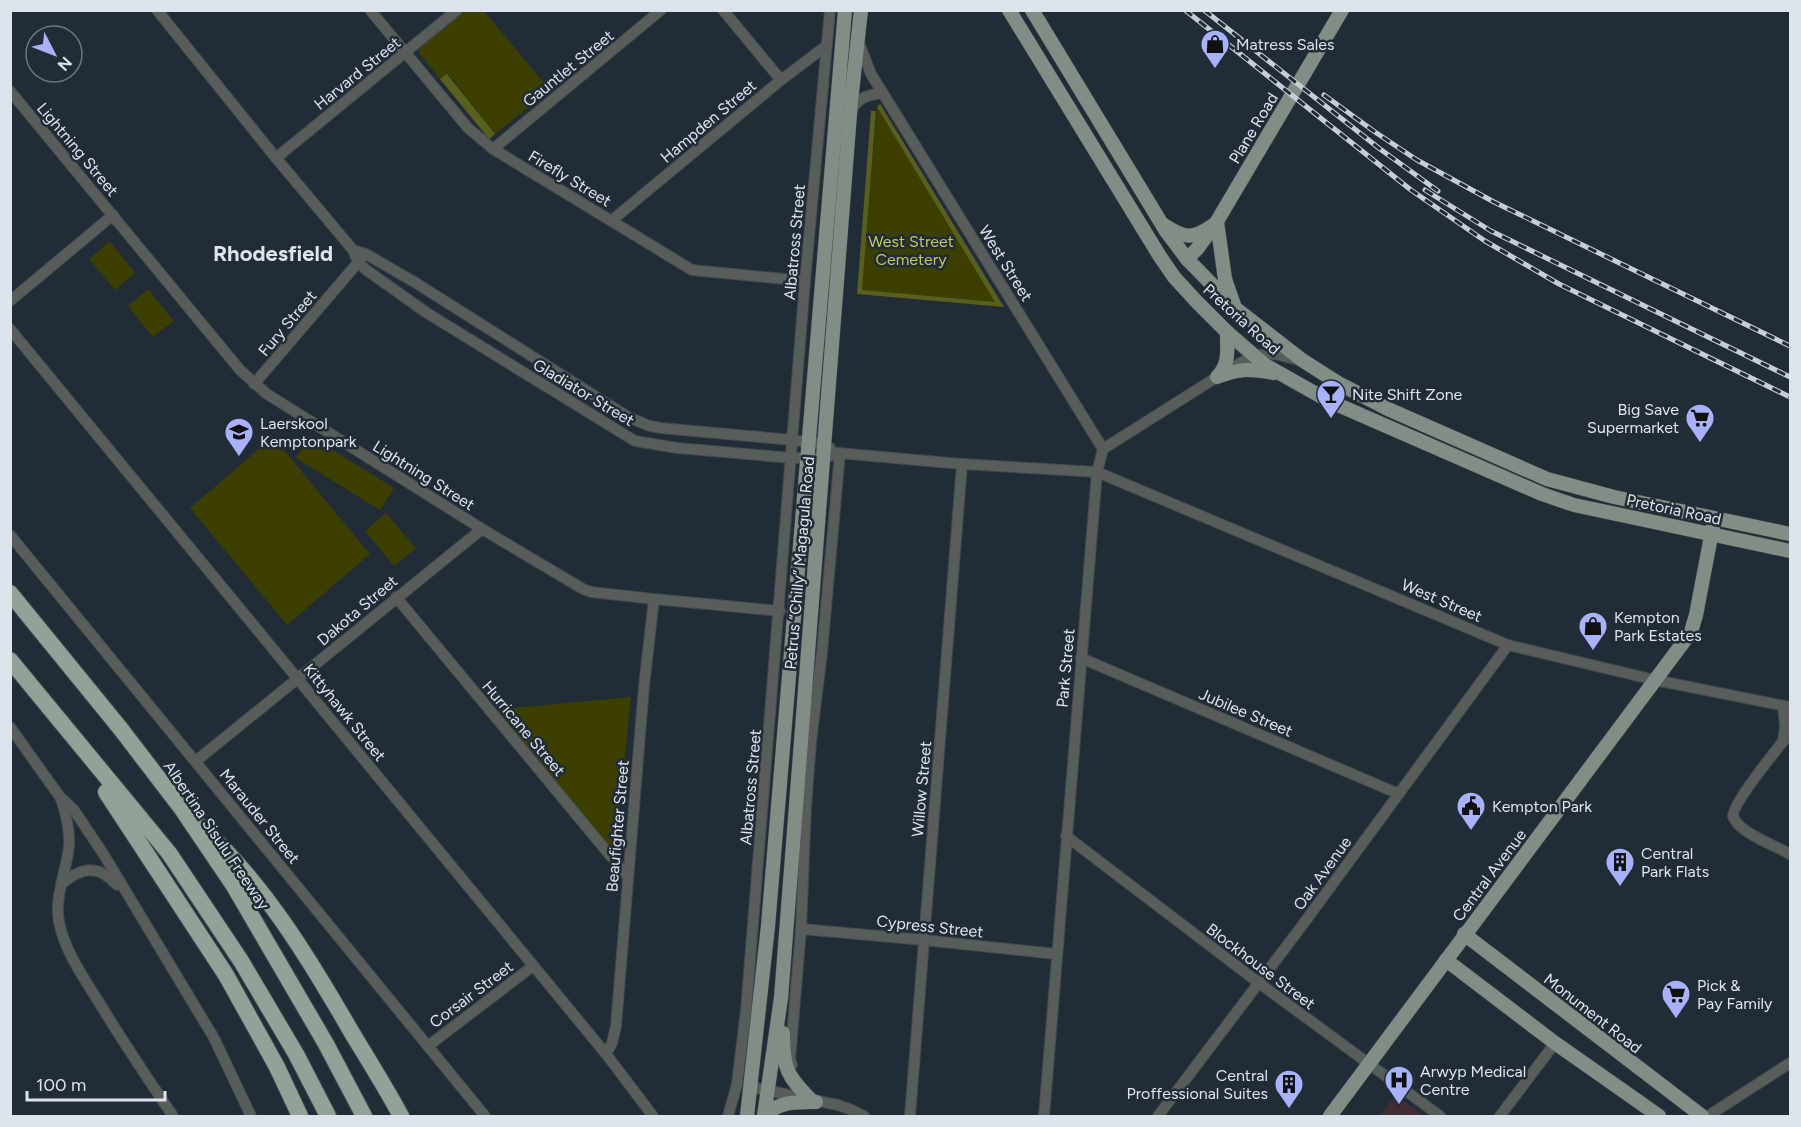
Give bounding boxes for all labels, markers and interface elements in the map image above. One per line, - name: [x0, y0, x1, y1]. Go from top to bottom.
- north arrow: [24, 24, 84, 84]
- street label: Gauntlet Street: [519, 26, 618, 111]
- shop icon: Matress Sales: [1199, 28, 1231, 70]
- street label: Harvard Street: [310, 33, 404, 114]
- place label: Matress Sales: [1236, 35, 1334, 54]
- text: N: [54, 53, 76, 75]
- street label: Hampden Street: [657, 76, 760, 167]
- street label: Plane Road: [1225, 89, 1282, 167]
- street label: Lightning Street: [33, 99, 122, 200]
- street label: Firefly Street: [525, 146, 615, 211]
- street label: Albatross Street: [780, 183, 809, 301]
- street label: West Street: [975, 222, 1036, 305]
- park label: West Street Cemetery: [868, 232, 954, 269]
- district label: Rhodesfield: [213, 240, 333, 267]
- street label: Pretoria Road: [1199, 280, 1284, 359]
- street label: Fury Street: [254, 287, 320, 360]
- street label: Gladiator Street: [530, 355, 638, 430]
- bar icon: Nite Shift Zone: [1315, 378, 1347, 420]
- place label: Nite Shift Zone: [1352, 385, 1463, 404]
- place label: Big Save Supermarket: [1587, 400, 1679, 437]
- supermarket icon: Big Save Supermarket: [1684, 402, 1716, 444]
- place label: Laerskool Kemptonpark: [260, 414, 357, 451]
- school or university icon: Laerskool Kemptonpark: [223, 416, 255, 458]
- street label: Lightning Street: [369, 437, 478, 514]
- street label: Petrus “Chilly” Magagula Road: [781, 456, 818, 670]
- street label: Pretoria Road: [1625, 490, 1723, 529]
- street label: Dakota Street: [313, 571, 401, 649]
- street label: West Street: [1399, 575, 1485, 626]
- place label: Kempton Park Estates: [1614, 608, 1702, 645]
- shop icon: Kempton Park Estates: [1577, 610, 1609, 652]
- street label: Park Street: [1053, 628, 1078, 708]
- street label: Kittyhawk Street: [299, 660, 390, 765]
- street label: Hurricane Street: [478, 677, 569, 780]
- street label: Jubilee Street: [1196, 684, 1296, 741]
- street label: Albatross Street: [736, 728, 765, 846]
- street label: Willow Street: [908, 740, 935, 838]
- street label: Albertina Sisulu Freeway: [160, 757, 274, 914]
- street label: Beaufighter Street: [602, 759, 633, 893]
- street label: Marauder Street: [216, 765, 304, 868]
- public building icon: Kempton Park: [1455, 790, 1487, 832]
- place label: Kempton Park: [1492, 797, 1592, 816]
- street label: Central Avenue: [1449, 825, 1530, 925]
- street label: Oak Avenue: [1289, 833, 1356, 914]
- place label: Central Park Flats: [1641, 844, 1709, 881]
- building icon: Central Park Flats: [1604, 846, 1636, 888]
- street label: Cypress Street: [876, 911, 984, 942]
- street label: Blockhouse Street: [1203, 919, 1319, 1013]
- street label: Corsair Street: [426, 957, 517, 1032]
- street label: Monument Road: [1540, 969, 1645, 1057]
- place label: Pick & Pay Family: [1697, 976, 1773, 1013]
- supermarket icon: Pick & Pay Family: [1660, 978, 1692, 1020]
- place label: Arwyp Medical Centre: [1420, 1062, 1526, 1099]
- scale bar: [27, 1064, 165, 1102]
- hospital icon: Arwyp Medical Centre: [1383, 1064, 1415, 1106]
- place label: Central Proffessional Suites: [1127, 1066, 1268, 1103]
- building icon: Central Proffessional Suites: [1273, 1068, 1305, 1110]
- text: 100 m: [36, 1074, 86, 1096]

